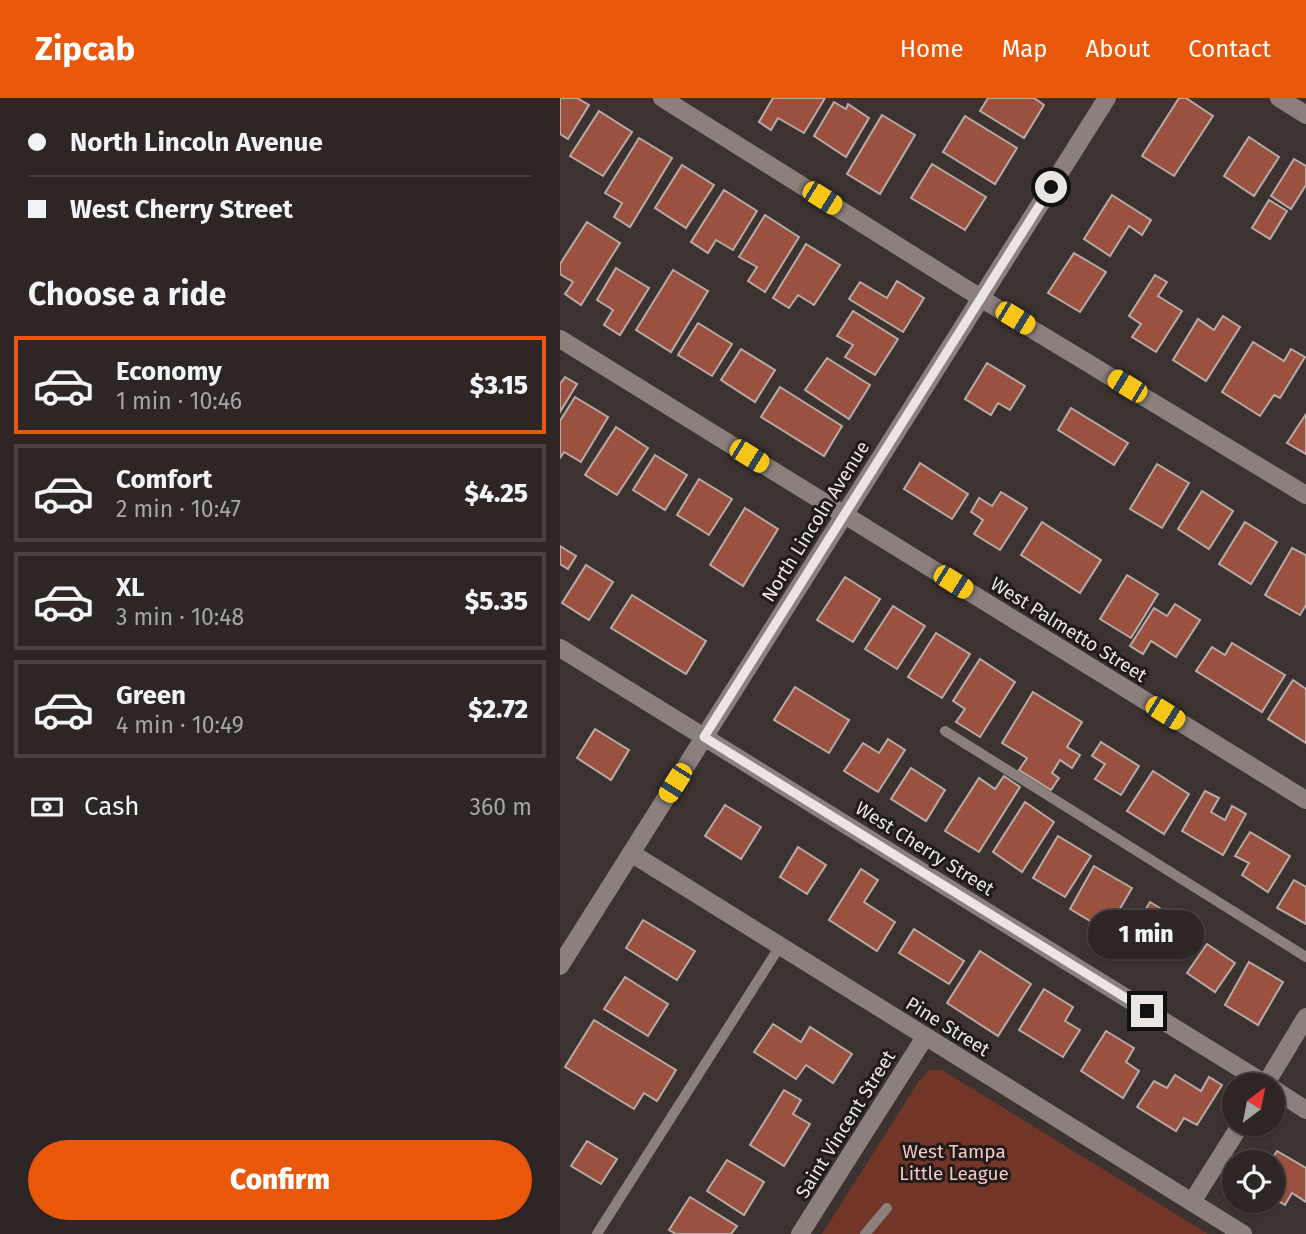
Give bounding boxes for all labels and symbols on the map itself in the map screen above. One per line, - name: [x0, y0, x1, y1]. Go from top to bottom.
- route start: [1035, 171, 1067, 203]
- car: [799, 178, 846, 218]
- car: [992, 298, 1039, 338]
- car: [1104, 366, 1151, 406]
- car: [726, 436, 773, 476]
- street label: North Lincoln Avenue: [757, 437, 874, 606]
- car: [930, 562, 977, 602]
- street label: West Palmetto Street: [986, 572, 1151, 687]
- car: [1142, 693, 1189, 733]
- car: [655, 760, 696, 806]
- street label: West Cherry Street: [851, 796, 998, 900]
- callout: 1 min: [1089, 909, 1205, 958]
- street label: Pine Street: [902, 992, 994, 1061]
- route end: [1131, 995, 1163, 1027]
- street label: Saint Vincent Street: [791, 1046, 900, 1202]
- north arrow: [1222, 1073, 1284, 1136]
- park label: West Tampa Little League: [899, 1140, 1009, 1185]

